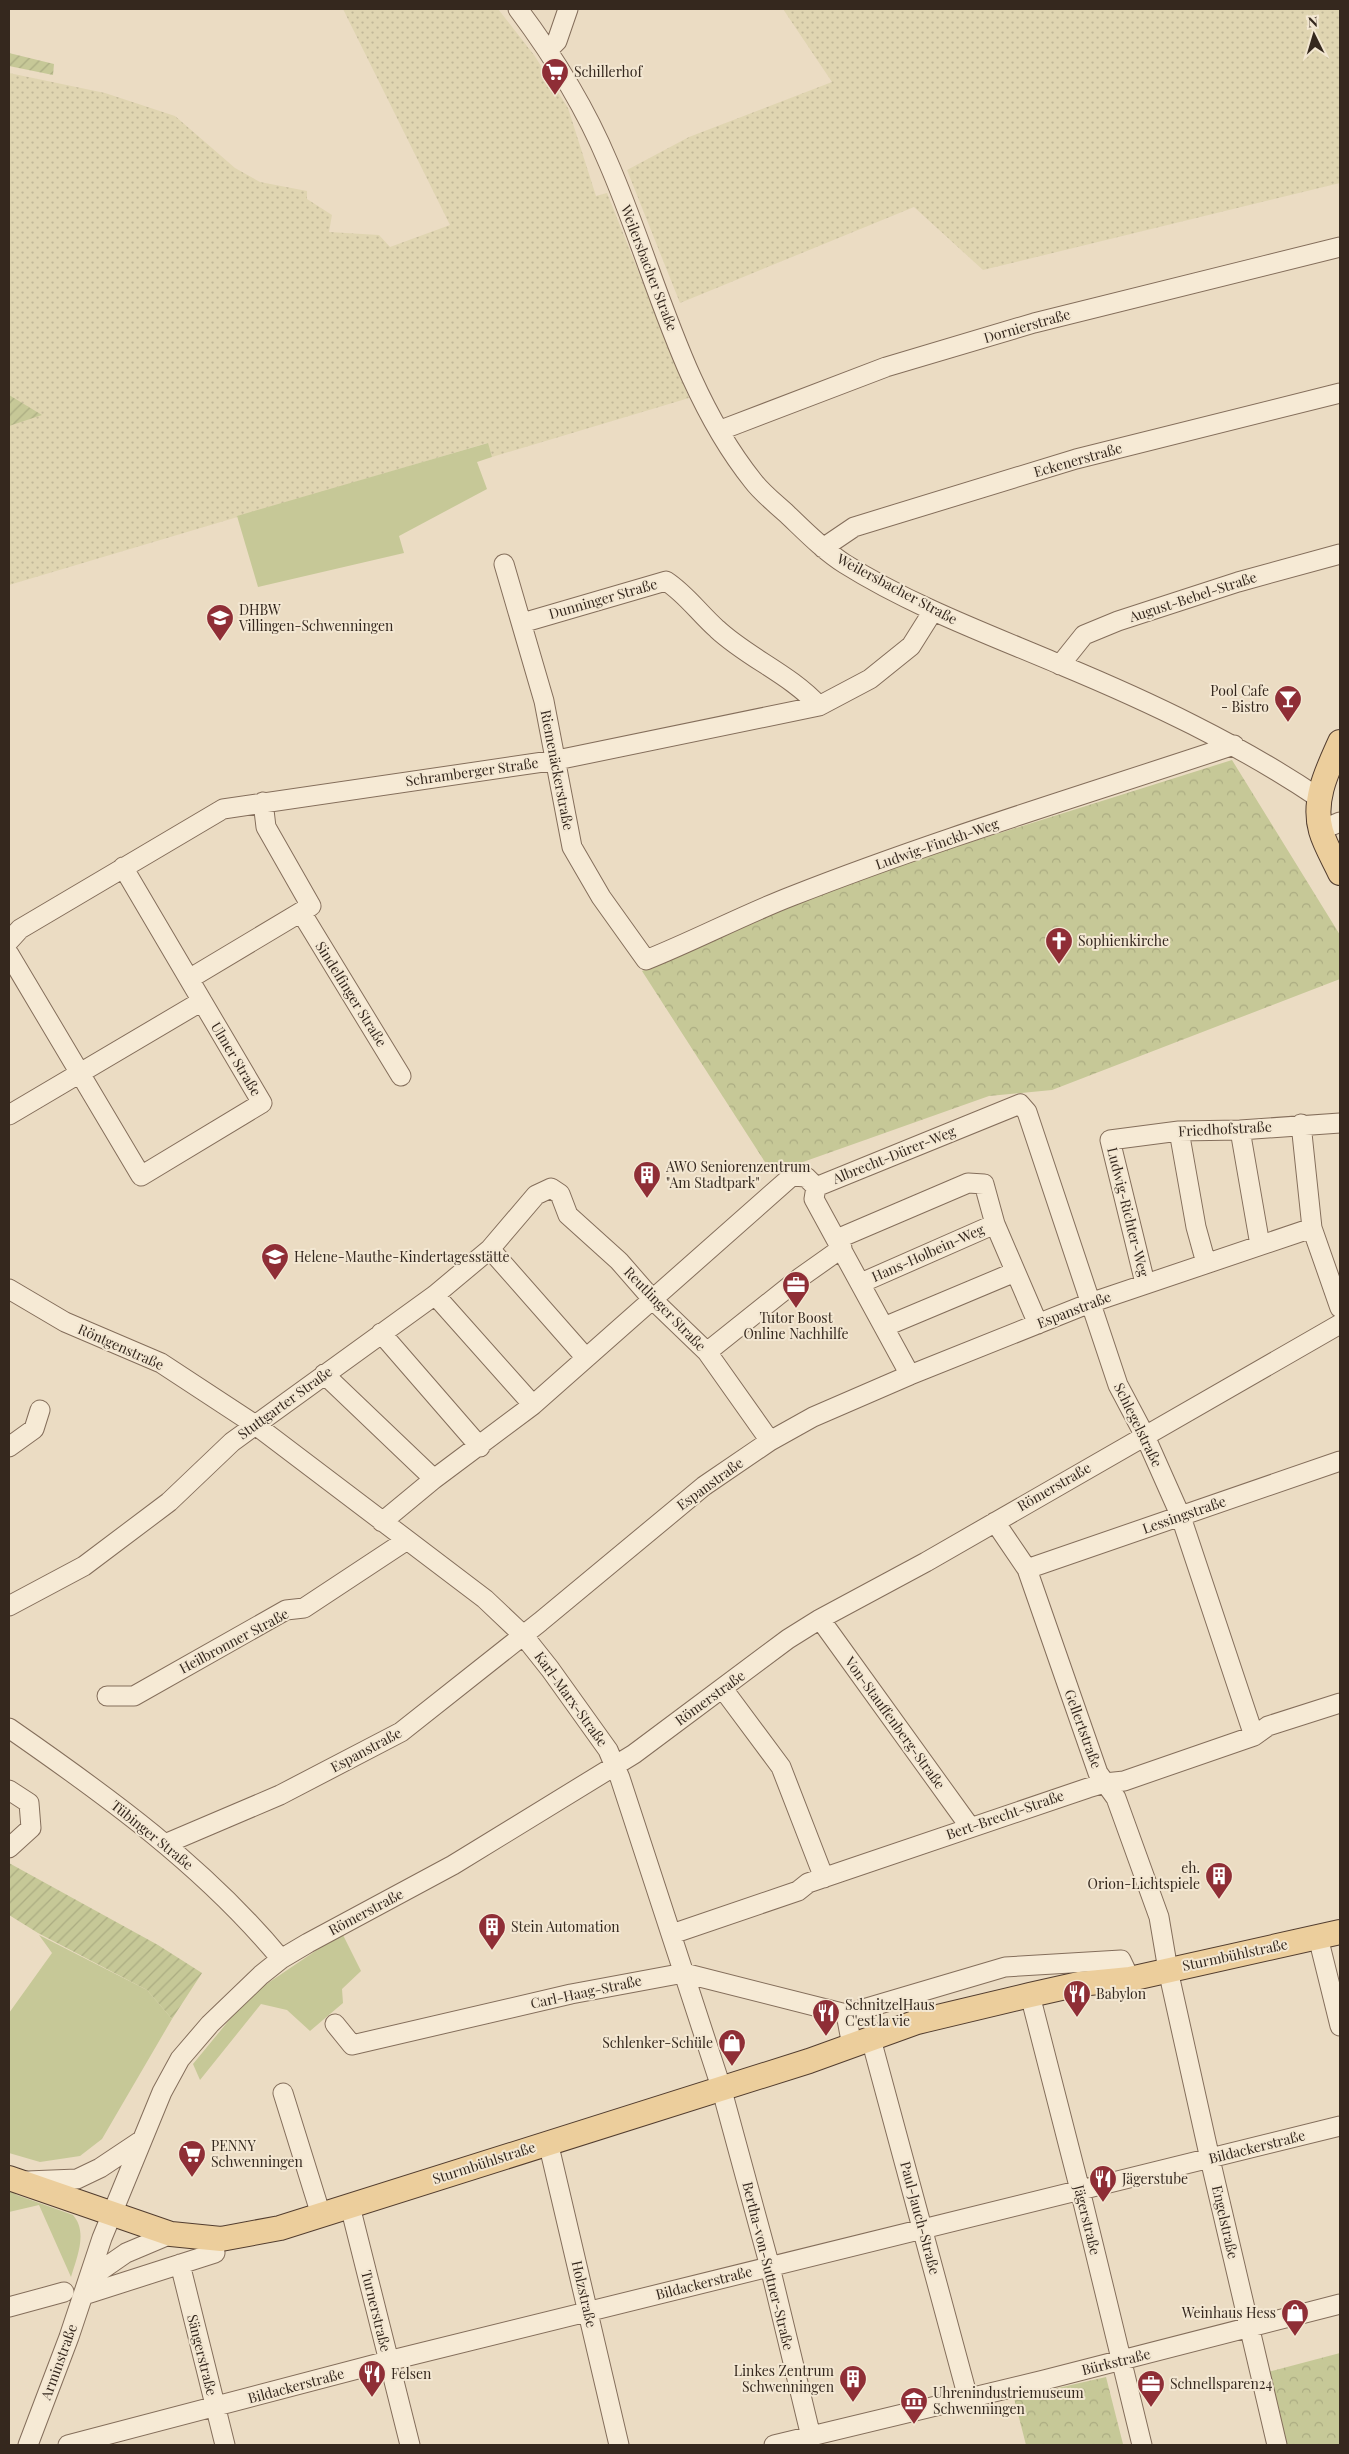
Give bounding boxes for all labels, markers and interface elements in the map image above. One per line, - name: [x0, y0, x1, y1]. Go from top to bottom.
- north arrow: [1289, 10, 1339, 60]
- text: N: [1307, 12, 1319, 31]
- supermarket icon: Schillerhof: [540, 57, 570, 96]
- place label: Schillerhof: [574, 62, 644, 81]
- street label: Weilersbacher Straße: [616, 201, 682, 334]
- street label: Dornierstraße: [981, 304, 1072, 347]
- street label: Eckenerstraße: [1031, 438, 1124, 481]
- street label: Weilersbacher Straße: [833, 548, 961, 628]
- street label: August-Bebel-Straße: [1126, 567, 1259, 626]
- street label: Dunninger Straße: [546, 574, 659, 623]
- place label: DHBW Villingen-Schwenningen: [238, 600, 394, 635]
- school or university icon: DHBW Villingen-Schwenningen: [205, 603, 235, 642]
- place label: Pool Cafe - Bistro: [1210, 681, 1269, 716]
- bar icon: Pool Cafe - Bistro: [1273, 684, 1303, 723]
- street label: Riemenäckerstraße: [537, 708, 578, 832]
- street label: Schramberger Straße: [404, 753, 540, 790]
- street label: Ludwig-Finckh-Weg: [873, 813, 1002, 874]
- church icon: Sophienkirche: [1044, 926, 1074, 965]
- place label: Sophienkirche: [1078, 931, 1169, 950]
- street label: Sindelfinger Straße: [311, 937, 392, 1050]
- street label: Ulmer Straße: [207, 1018, 266, 1099]
- street label: Friedhofstraße: [1178, 1117, 1272, 1140]
- street label: Albrecht-Dürer-Weg: [829, 1121, 959, 1188]
- street label: Ludwig-Richter-Weg: [1103, 1145, 1154, 1279]
- place label: AWO Seniorenzentrum "Am Stadtpark": [665, 1157, 811, 1192]
- building icon: AWO Seniorenzentrum "Am Stadtpark": [632, 1160, 662, 1199]
- street label: Hans-Holbein-Weg: [868, 1219, 988, 1286]
- school or university icon: Helene-Mauthe-Kindertagesstätte: [260, 1242, 290, 1281]
- place label: Helene-Mauthe-Kindertagesstätte: [294, 1247, 510, 1266]
- street label: Reutlinger Straße: [620, 1262, 711, 1355]
- office icon: Tutor Boost Online Nachhilfe: [781, 1270, 811, 1309]
- street label: Espanstraße: [1034, 1287, 1114, 1332]
- place label: Tutor Boost Online Nachhilfe: [743, 1308, 849, 1343]
- street label: Röntgenstraße: [75, 1319, 167, 1374]
- street label: Stuttgarter Straße: [234, 1362, 336, 1443]
- street label: Schlegelstraße: [1110, 1379, 1167, 1470]
- street label: Espanstraße: [673, 1453, 747, 1514]
- street label: Römerstraße: [1013, 1458, 1094, 1515]
- street label: Lessingstraße: [1140, 1491, 1228, 1538]
- street label: Heilbronner Straße: [176, 1604, 292, 1677]
- street label: Karl-Marx-Straße: [530, 1647, 612, 1750]
- street label: Von-Stauffenberg-Straße: [840, 1652, 950, 1793]
- street label: Römerstraße: [671, 1666, 749, 1729]
- street label: Gellertstraße: [1060, 1687, 1107, 1771]
- street label: Espanstraße: [327, 1723, 405, 1776]
- street label: Bert-Brecht-Straße: [943, 1785, 1066, 1844]
- street label: Tübinger Straße: [107, 1796, 197, 1874]
- place label: eh. Orion-Lichtspiele: [1088, 1858, 1200, 1893]
- building icon: eh. Orion-Lichtspiele: [1204, 1861, 1234, 1900]
- street label: Römerstraße: [325, 1884, 407, 1939]
- building icon: Stein Automation: [477, 1912, 507, 1951]
- place label: Stein Automation: [511, 1917, 620, 1936]
- street label: Sturmbühlstraße: [1180, 1934, 1289, 1975]
- street label: Carl-Haag-Straße: [529, 1970, 643, 2013]
- restaurant icon: Babylon: [1062, 1979, 1092, 2018]
- place label: Babylon: [1096, 1984, 1147, 2003]
- place label: SchnitzelHaus C'est la vie: [845, 1995, 935, 2030]
- restaurant icon: SchnitzelHaus C'est la vie: [811, 1998, 841, 2037]
- shop icon: Schlenker-Schüle: [717, 2028, 747, 2067]
- place label: Schlenker-Schüle: [602, 2033, 713, 2052]
- street label: Bildackerstraße: [1207, 2125, 1307, 2168]
- place label: PENNY Schwenningen: [211, 2136, 304, 2171]
- street label: Sturmbühlstraße: [430, 2137, 538, 2188]
- supermarket icon: PENNY Schwenningen: [177, 2139, 207, 2178]
- street label: Paul-Jauch-Straße: [896, 2159, 945, 2277]
- restaurant icon: Jägerstube: [1088, 2164, 1118, 2203]
- place label: Jägerstube: [1121, 2169, 1188, 2188]
- street label: Bertha-von-Suttner-Straße: [738, 2180, 799, 2352]
- street label: Jägerstraße: [1069, 2182, 1105, 2257]
- street label: Engelstraße: [1208, 2183, 1243, 2260]
- street label: Holzstraße: [568, 2259, 601, 2329]
- street label: Bildackerstraße: [654, 2261, 754, 2304]
- street label: Turnerstraße: [357, 2268, 396, 2354]
- shop icon: Weinhaus Hess: [1280, 2298, 1310, 2337]
- place label: Weinhaus Hess: [1181, 2303, 1276, 2322]
- street label: Sängerstraße: [183, 2312, 222, 2397]
- street label: Arminstraße: [36, 2321, 81, 2403]
- street label: Bürkstraße: [1080, 2344, 1152, 2379]
- restaurant icon: Felsen: [357, 2359, 387, 2398]
- place label: Linkes Zentrum Schwenningen: [734, 2361, 835, 2396]
- street label: Bildackerstraße: [246, 2364, 346, 2407]
- place label: Felsen: [391, 2364, 432, 2383]
- building icon: Linkes Zentrum Schwenningen: [838, 2364, 868, 2403]
- office icon: Schnellsparen24: [1136, 2369, 1166, 2408]
- place label: Schnellsparen24: [1170, 2374, 1273, 2393]
- place label: Uhrenindustriemuseum Schwenningen: [933, 2383, 1084, 2418]
- museum icon: Uhrenindustriemuseum Schwenningen: [899, 2386, 929, 2425]

